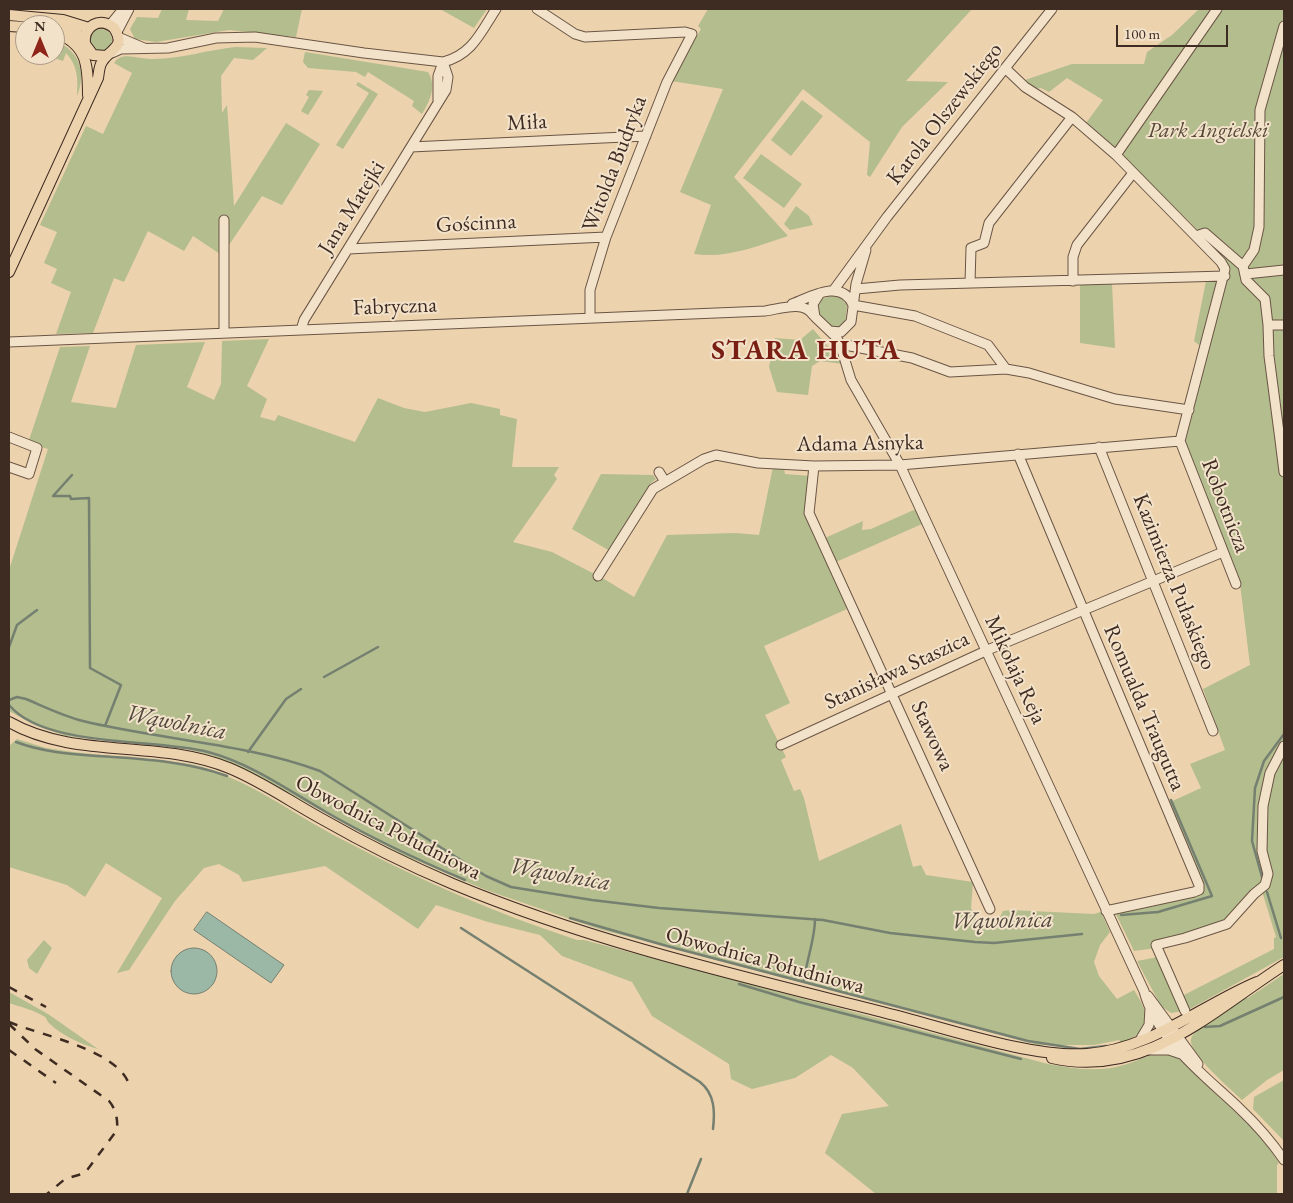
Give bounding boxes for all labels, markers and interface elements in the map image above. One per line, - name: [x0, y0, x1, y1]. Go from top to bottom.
- north arrow: [15, 15, 65, 65]
- scale bar: [1118, 15, 1230, 47]
- text: N: [34, 17, 46, 35]
- text: 100 m: [1124, 24, 1160, 43]
- street label: Karola Olszewskiego: [881, 38, 1009, 190]
- street label: Witolda Budryka: [577, 92, 653, 236]
- street label: Miła: [506, 109, 548, 137]
- park label: Park Angielski: [1148, 118, 1268, 144]
- street label: Jana Matejki: [313, 156, 391, 260]
- street label: Gościnna: [435, 209, 517, 239]
- street label: Fabryczna: [352, 292, 438, 322]
- district label: STARA HUTA: [710, 334, 902, 368]
- street label: Adama Asnyka: [796, 430, 924, 458]
- street label: Robotnicza: [1195, 455, 1255, 557]
- street label: Kazimierza Pułaskiego: [1127, 490, 1221, 674]
- street label: Mikołaja Reja: [978, 611, 1052, 729]
- street label: Romualda Traugutta: [1097, 621, 1191, 795]
- street label: Stanisława Staszica: [820, 626, 974, 716]
- street label: Stawowa: [904, 697, 960, 775]
- water label: Wąwolnica: [123, 699, 229, 747]
- street label: Obwodnica Południowa: [291, 770, 485, 886]
- water label: Wąwolnica: [507, 852, 613, 898]
- water label: Wąwolnica: [951, 906, 1053, 936]
- street label: Obwodnica Południowa: [663, 922, 867, 1000]

